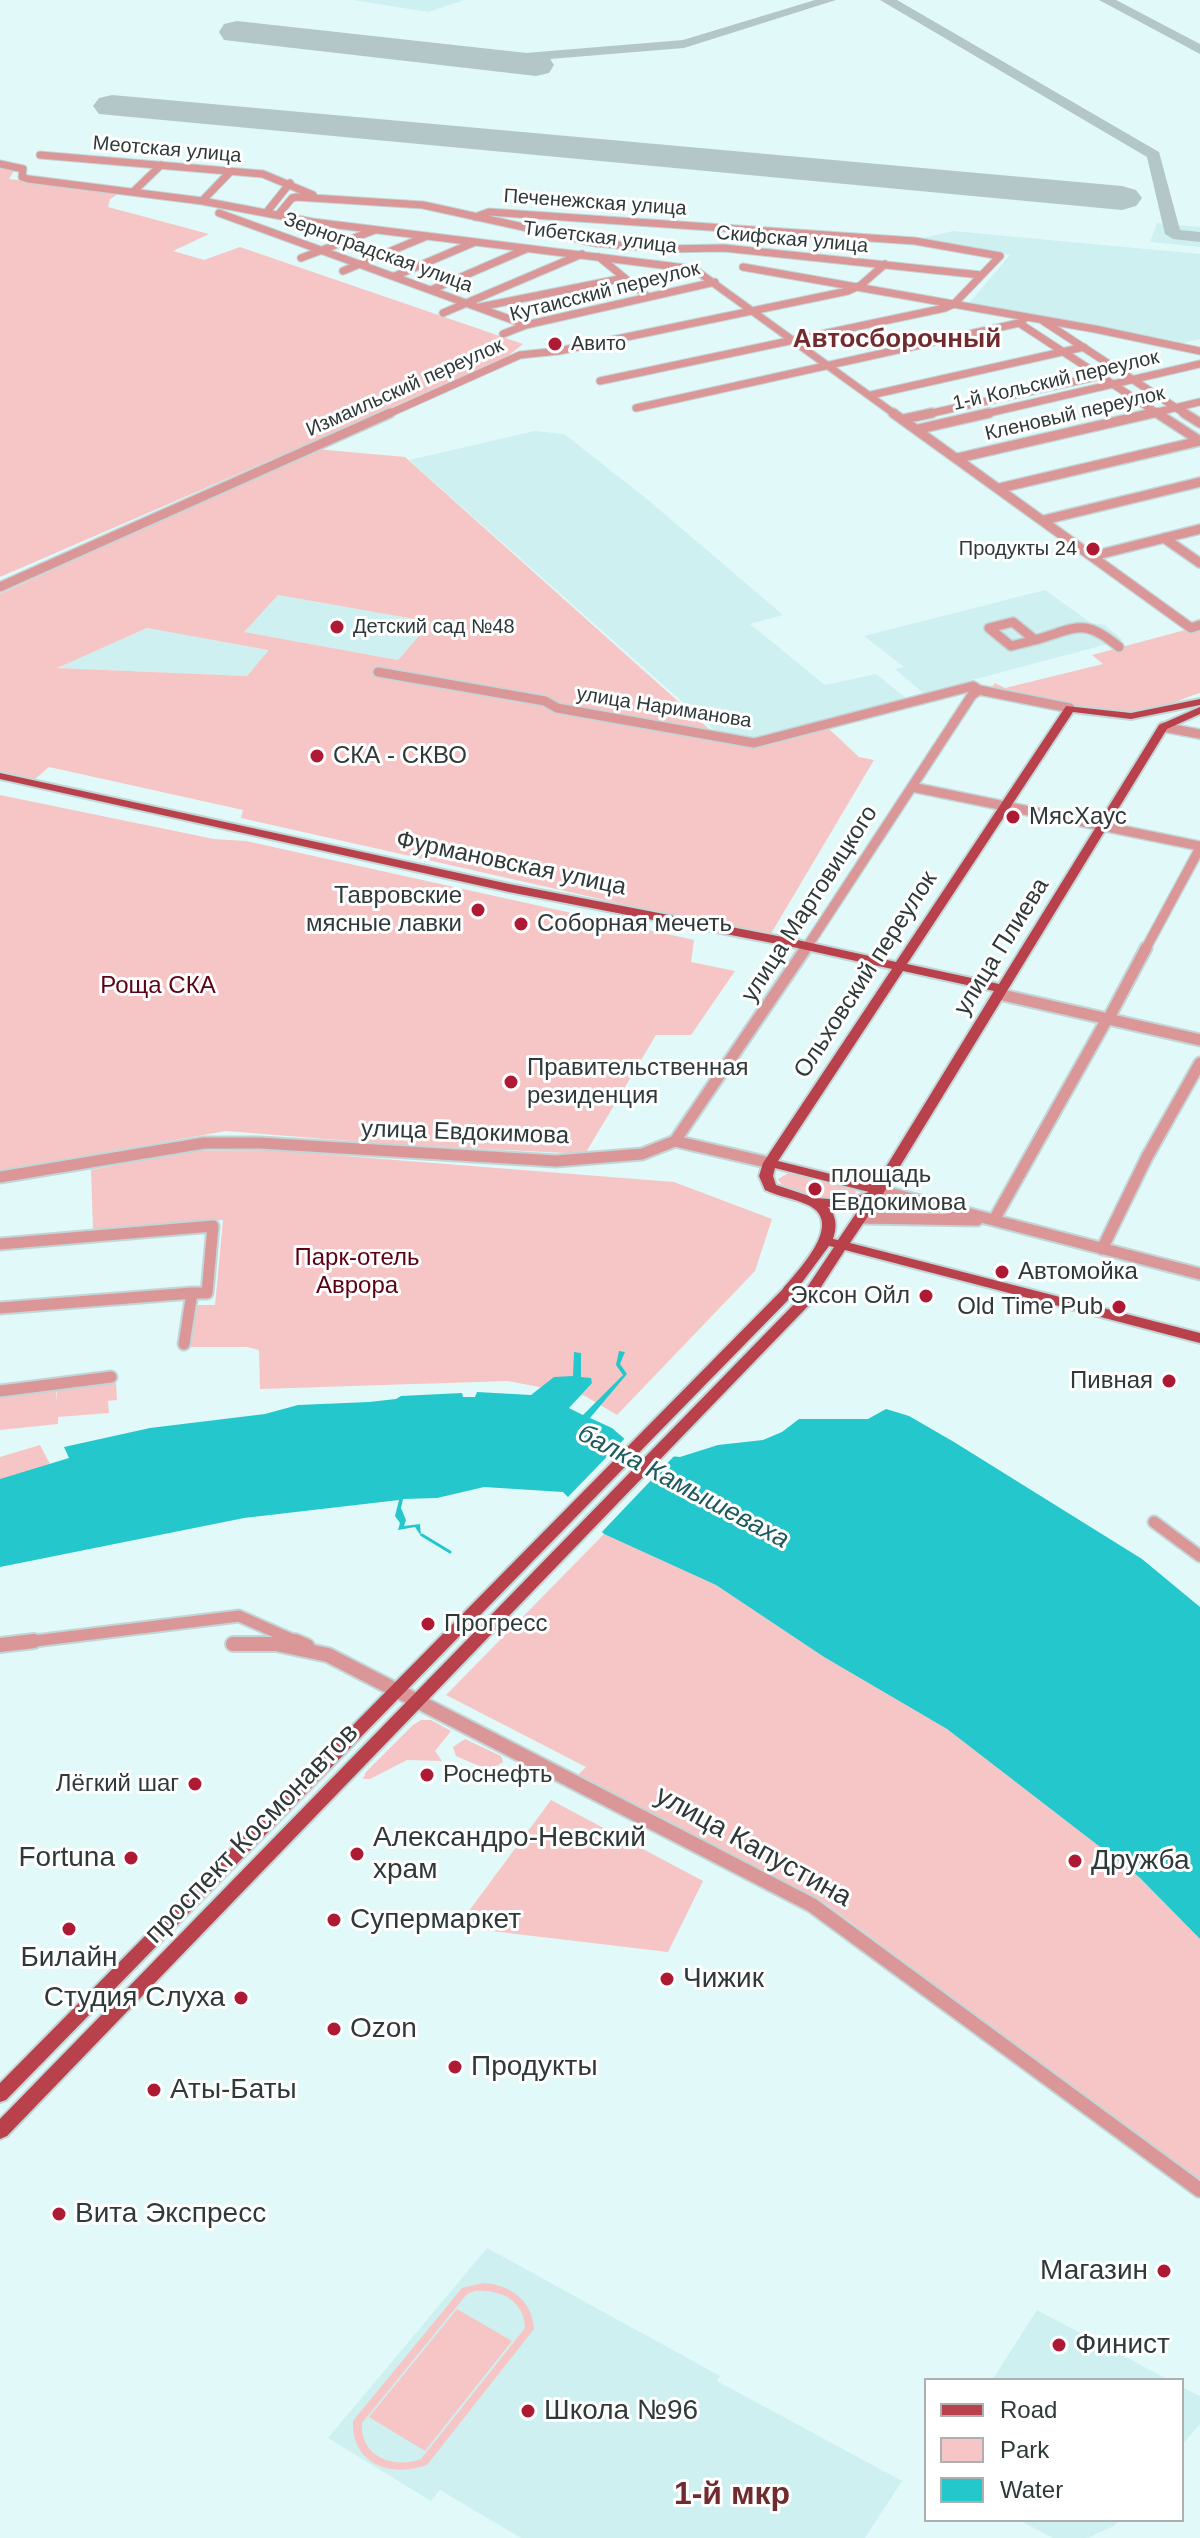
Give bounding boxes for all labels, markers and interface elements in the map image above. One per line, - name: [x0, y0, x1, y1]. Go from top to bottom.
- street label: Меотская улица: [92, 132, 242, 168]
- street label: Печенежская улица: [503, 185, 687, 221]
- street label: Зерноградская улица: [280, 208, 476, 298]
- street label: Тибетская улица: [522, 217, 678, 259]
- street label: Скифская улица: [715, 221, 869, 259]
- street label: Кутаисский переулок: [508, 257, 702, 327]
- district label: Автосборочный: [793, 324, 1001, 356]
- place label: Авито: [571, 332, 626, 356]
- street label: Измаильский переулок: [303, 334, 507, 442]
- marker: Авито: [546, 335, 564, 353]
- street label: 1-й Кольский переулок: [951, 346, 1161, 416]
- street label: Кленовый переулок: [983, 382, 1167, 446]
- place label: Продукты 24: [959, 537, 1077, 561]
- marker: Продукты 24: [1084, 540, 1102, 558]
- place label: Детский сад №48: [353, 615, 515, 639]
- marker: Детский сад №48: [328, 618, 346, 636]
- street label: улица Нариманова: [575, 682, 753, 734]
- place label: СКА - СКВО: [333, 742, 467, 770]
- marker: СКА - СКВО: [308, 747, 326, 765]
- street label: улица Мартовицкого: [736, 800, 884, 1008]
- place label: МясХаус: [1029, 803, 1127, 831]
- marker: МясХаус: [1004, 808, 1022, 826]
- street label: Фурмановская улица: [393, 826, 629, 902]
- street label: Ольховский переулок: [788, 866, 944, 1084]
- street label: улица Плиева: [948, 873, 1056, 1021]
- place label: Тавровские мясные лавки: [306, 882, 462, 938]
- marker: Тавровские мясные лавки: [469, 901, 487, 919]
- place label: Соборная мечеть: [537, 910, 732, 938]
- marker: Соборная мечеть: [512, 915, 530, 933]
- park label: Роща СКА: [100, 972, 216, 1000]
- place label: Правительственная резиденция: [527, 1054, 749, 1110]
- marker: Правительственная резиденция: [502, 1073, 520, 1091]
- street label: улица Евдокимова: [361, 1115, 569, 1151]
- place label: площадь Евдокимова: [831, 1161, 966, 1217]
- marker: площадь Евдокимова: [806, 1180, 824, 1198]
- park label: Парк-отель Аврора: [294, 1244, 420, 1300]
- place label: Автомойка: [1018, 1258, 1138, 1286]
- marker: Автомойка: [993, 1263, 1011, 1281]
- place label: Эксон Ойл: [790, 1282, 910, 1310]
- marker: Эксон Ойл: [917, 1287, 935, 1305]
- place label: Old Time Pub: [957, 1293, 1103, 1321]
- marker: Old Time Pub: [1110, 1298, 1128, 1316]
- place label: Пивная: [1070, 1367, 1153, 1395]
- marker: Пивная: [1160, 1372, 1178, 1390]
- water label: балка Камышеваха: [572, 1418, 794, 1556]
- place label: Прогресс: [444, 1610, 547, 1638]
- marker: Прогресс: [419, 1615, 437, 1633]
- street label: проспект Космонавтов: [138, 1717, 366, 1951]
- place label: Роснефть: [443, 1761, 553, 1789]
- marker: Роснефть: [418, 1766, 436, 1784]
- place label: Лёгкий шаг: [56, 1770, 179, 1798]
- marker: Лёгкий шаг: [186, 1775, 204, 1793]
- street label: улица Капустина: [649, 1779, 857, 1915]
- place label: Александро-Невский храм: [373, 1821, 646, 1887]
- place label: Fortuna: [19, 1841, 115, 1875]
- place label: Дружба: [1091, 1844, 1190, 1878]
- marker: Александро-Невский храм: [348, 1845, 366, 1863]
- marker: Fortuna: [122, 1849, 140, 1867]
- marker: Дружба: [1066, 1852, 1084, 1870]
- place label: Супермаркет: [350, 1903, 521, 1937]
- marker: Супермаркет: [325, 1911, 343, 1929]
- marker: Билайн: [60, 1920, 78, 1938]
- place label: Билайн: [20, 1941, 118, 1975]
- place label: Чижик: [683, 1962, 764, 1996]
- marker: Чижик: [658, 1970, 676, 1988]
- place label: Студия Слуха: [44, 1981, 225, 2015]
- marker: Студия Слуха: [232, 1989, 250, 2007]
- place label: Ozon: [350, 2012, 417, 2046]
- marker: Ozon: [325, 2020, 343, 2038]
- place label: Продукты: [471, 2050, 598, 2084]
- marker: Продукты: [446, 2058, 464, 2076]
- place label: Аты-Баты: [170, 2073, 297, 2107]
- marker: Аты-Баты: [145, 2081, 163, 2099]
- place label: Вита Экспресс: [75, 2197, 266, 2231]
- marker: Вита Экспресс: [50, 2205, 68, 2223]
- place label: Магазин: [1040, 2254, 1148, 2288]
- marker: Магазин: [1155, 2262, 1173, 2280]
- place label: Финист: [1075, 2328, 1170, 2362]
- marker: Финист: [1050, 2336, 1068, 2354]
- legend: [924, 2378, 1184, 2522]
- place label: Школа №96: [544, 2394, 698, 2428]
- text: Road: [1000, 2396, 1057, 2423]
- marker: Школа №96: [519, 2402, 537, 2420]
- text: Park: [1000, 2436, 1049, 2463]
- district label: 1-й мкр: [674, 2476, 790, 2514]
- text: Water: [1000, 2476, 1063, 2503]

